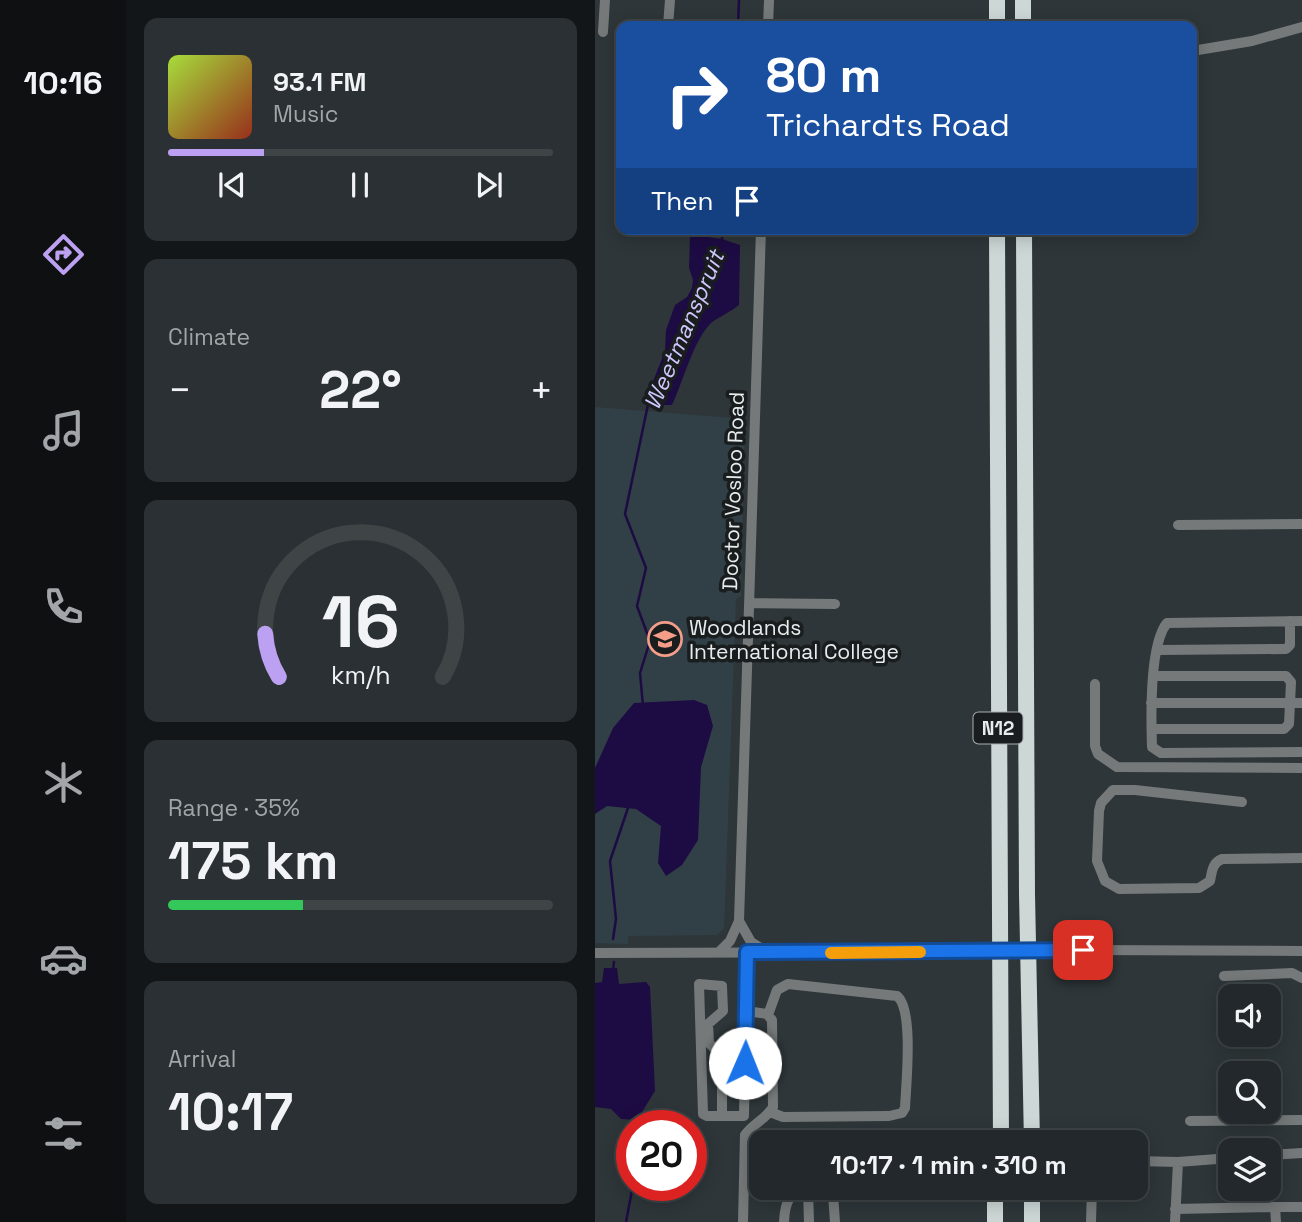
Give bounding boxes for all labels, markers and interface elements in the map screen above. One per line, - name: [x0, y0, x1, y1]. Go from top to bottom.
- text: 80 m: [766, 44, 881, 106]
- icon: right: [651, 49, 742, 140]
- text: 10:16: [24, 63, 102, 103]
- text: 93.1 FM: [273, 65, 366, 99]
- text: Music: [273, 99, 338, 129]
- text: Trichardts Road: [766, 105, 1010, 145]
- icon: previous: [213, 166, 251, 204]
- icon: pause: [341, 166, 379, 204]
- icon: next: [470, 166, 508, 204]
- icon: arrive: [728, 182, 766, 220]
- text: Then: [651, 184, 714, 218]
- icon: directions: [39, 230, 88, 279]
- water label: Weetmanspruit: [637, 244, 732, 414]
- text: Climate: [168, 322, 250, 352]
- text: 22°: [319, 357, 402, 423]
- text: −: [168, 366, 192, 414]
- text: +: [529, 366, 553, 414]
- street label: Doctor Vosloo Road: [716, 391, 750, 591]
- icon: music: [39, 406, 88, 455]
- text: 16: [322, 575, 399, 668]
- icon: phone: [39, 582, 88, 631]
- place label: Woodlands International College: [689, 614, 899, 665]
- school or university icon: Woodlands International College: [646, 620, 684, 658]
- text: km/h: [331, 659, 390, 691]
- road number: N12: [973, 712, 1023, 744]
- icon: climate: [39, 758, 88, 807]
- text: Range · 35%: [168, 793, 300, 823]
- text: 175 km: [168, 828, 338, 894]
- pin: [1053, 920, 1113, 980]
- icon: arrive: [1064, 931, 1102, 969]
- icon: car: [39, 934, 88, 983]
- map controls: [1218, 984, 1281, 1201]
- button: sound: [1218, 984, 1281, 1047]
- position arrow: [708, 1026, 782, 1100]
- text: Arrival: [168, 1044, 236, 1074]
- button: search: [1218, 1061, 1281, 1124]
- text: 10:17: [168, 1079, 293, 1145]
- icon: filters: [39, 1109, 88, 1158]
- speed limit sign: 20: [616, 1110, 707, 1201]
- button: layers: [1218, 1138, 1281, 1201]
- text: 10:17 · 1 min · 310 m: [830, 1148, 1067, 1182]

